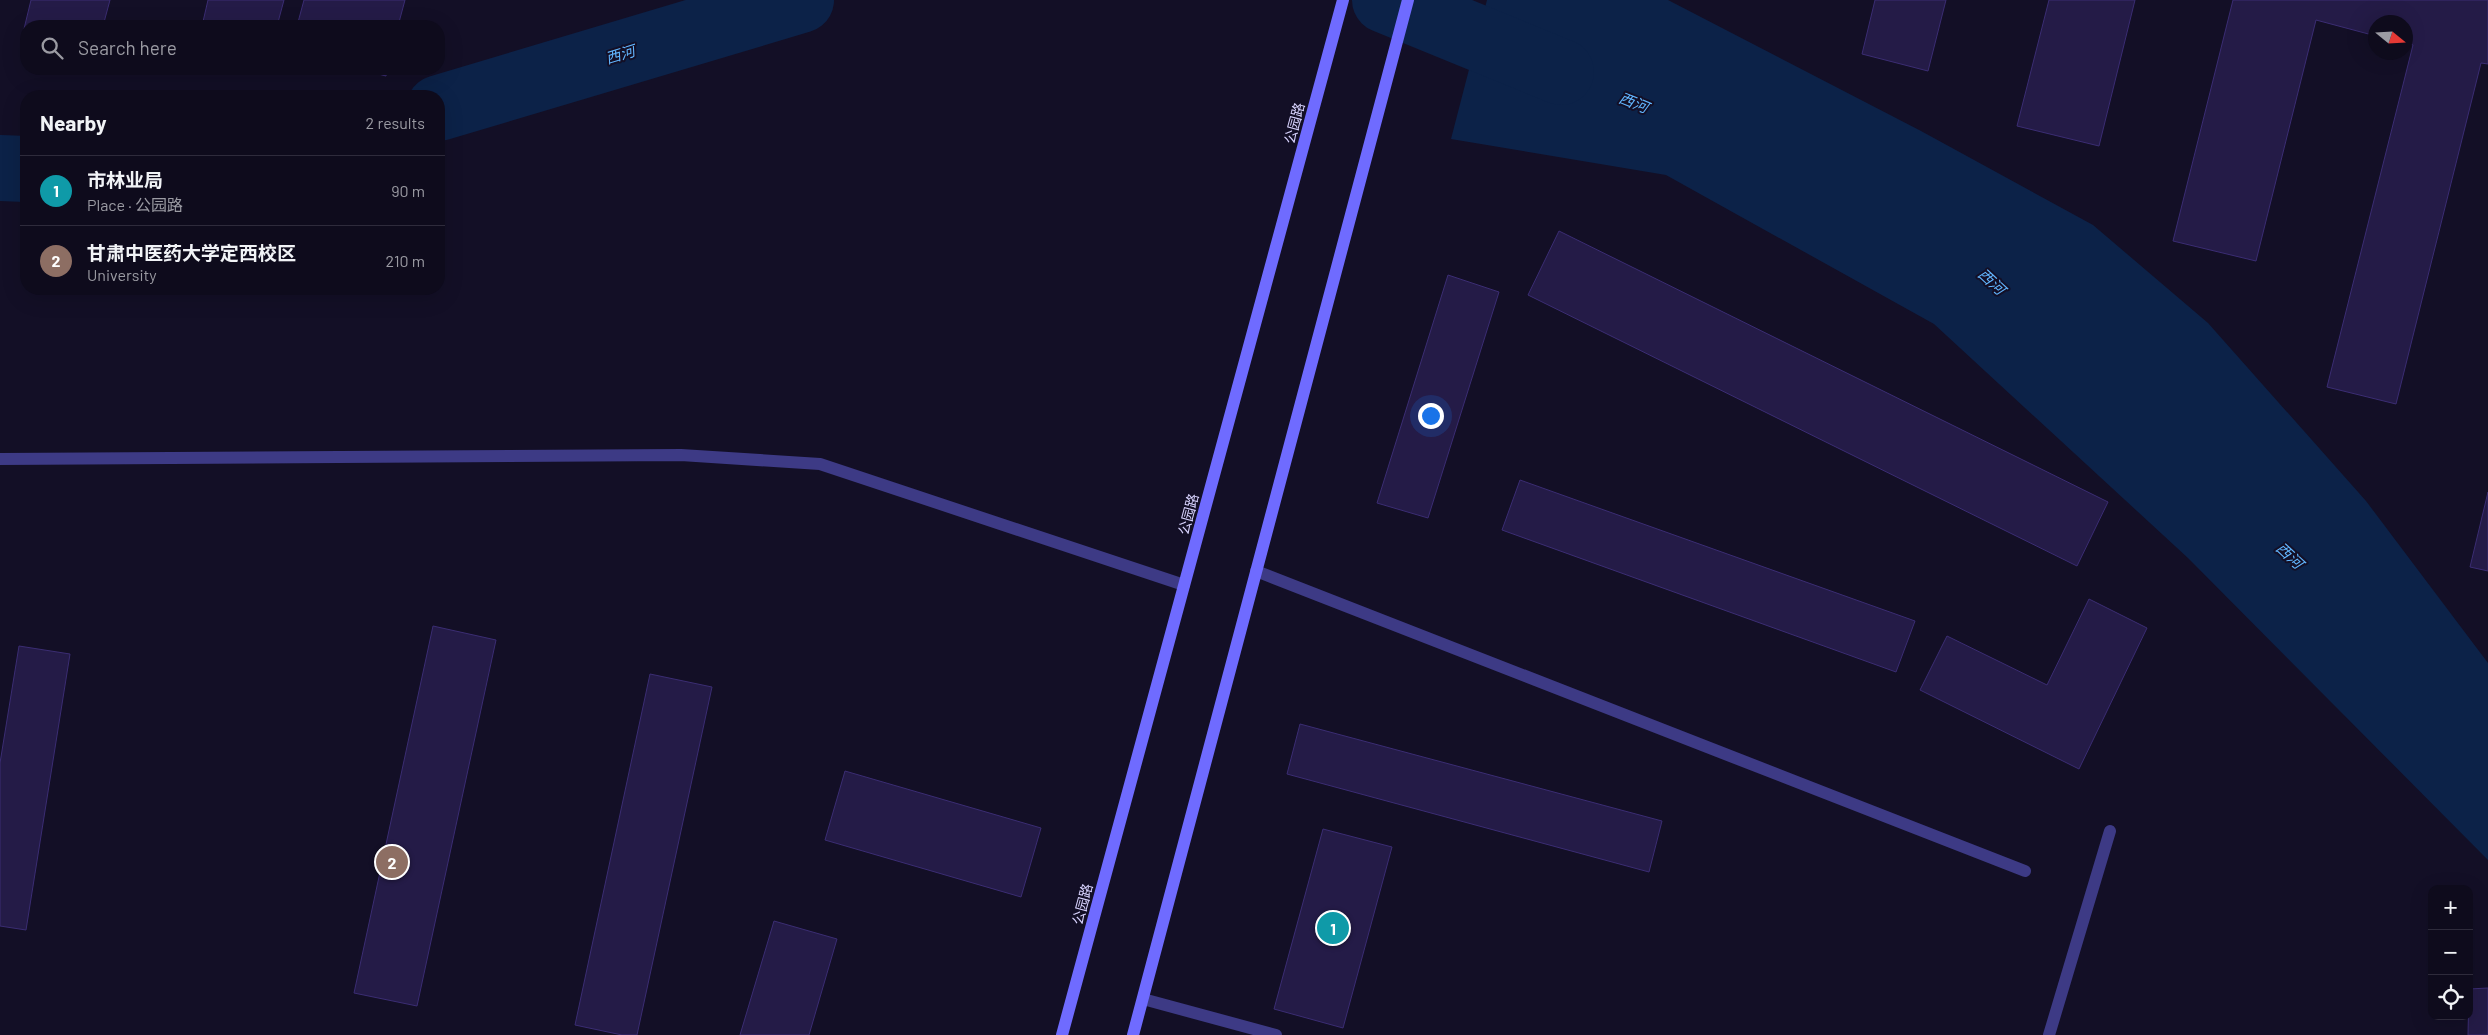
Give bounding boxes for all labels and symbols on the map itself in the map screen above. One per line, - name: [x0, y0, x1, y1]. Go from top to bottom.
- north arrow: [2368, 15, 2413, 60]
- water label: 西河: [603, 40, 640, 67]
- water label: 西河: [1617, 88, 1654, 117]
- street label: 公园路: [1280, 101, 1308, 145]
- water label: 西河: [1975, 264, 2011, 300]
- your location: [1418, 403, 1444, 429]
- street label: 公园路: [1174, 492, 1202, 536]
- water label: 西河: [2273, 538, 2309, 574]
- pin: 2: [376, 843, 408, 881]
- street label: 公园路: [1068, 882, 1096, 926]
- pin: 1: [1317, 909, 1349, 947]

